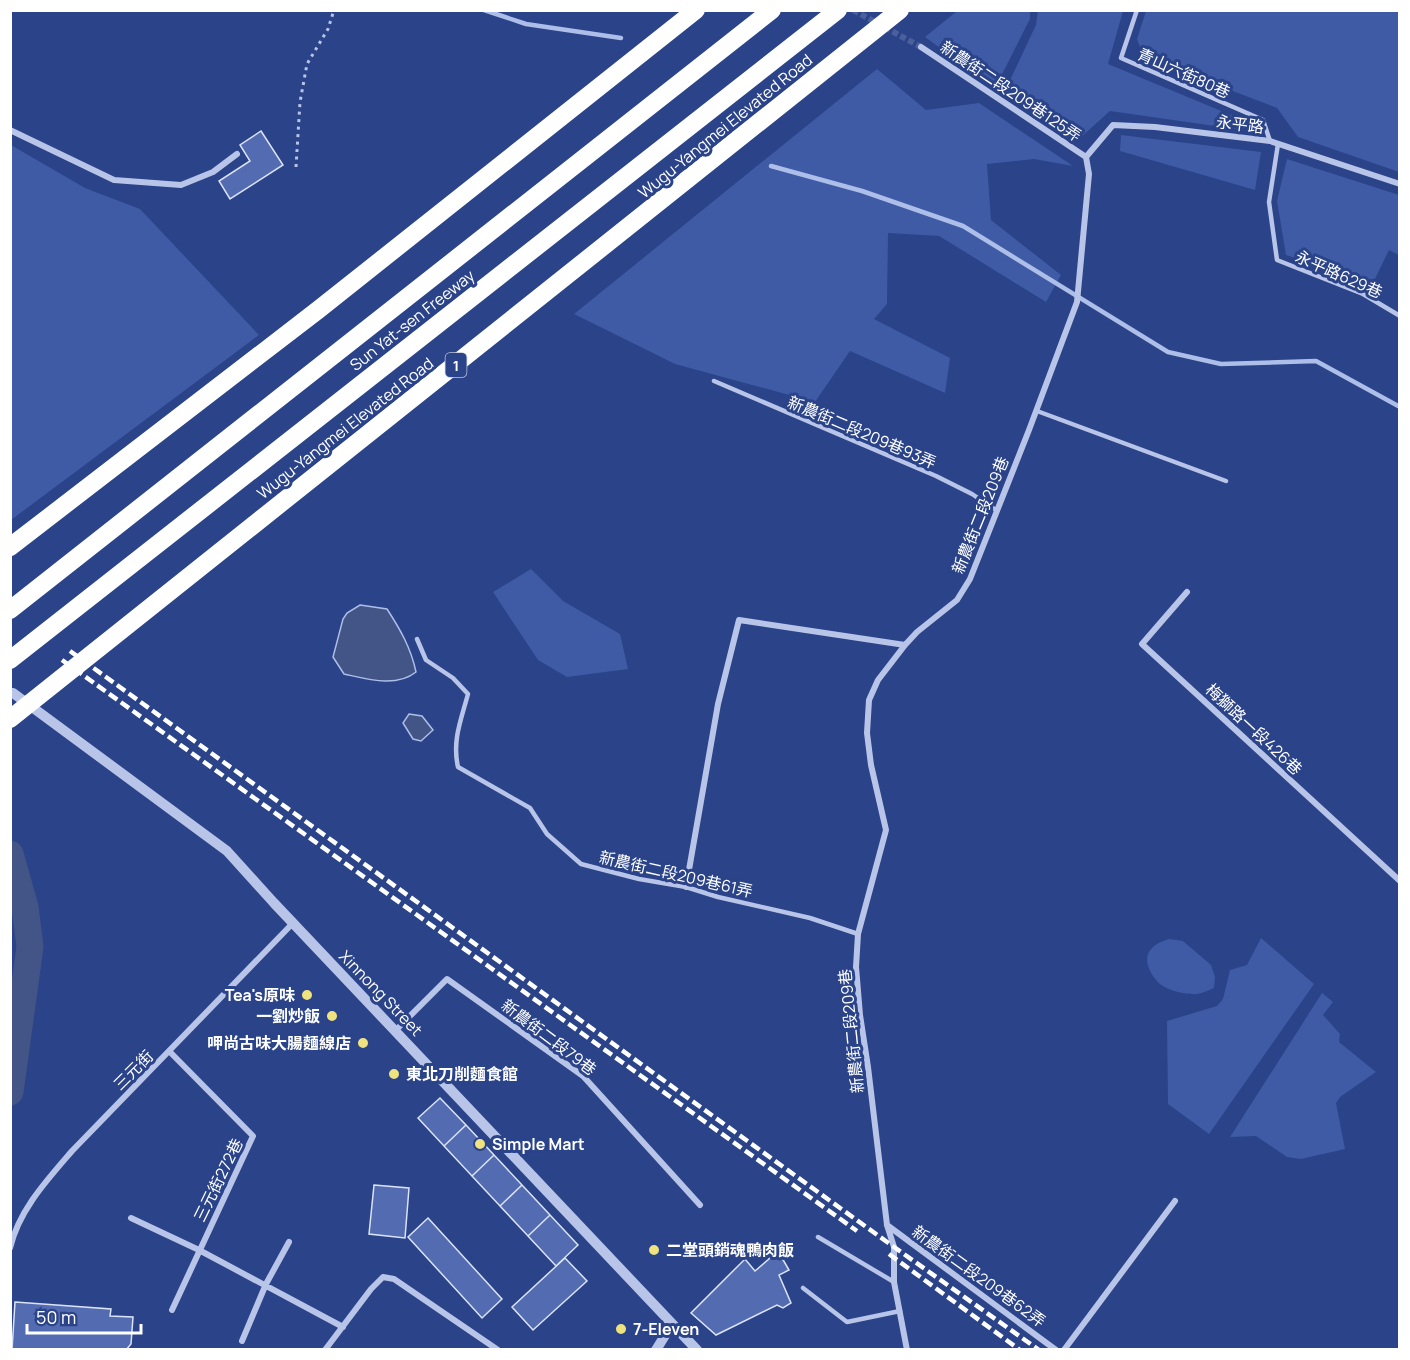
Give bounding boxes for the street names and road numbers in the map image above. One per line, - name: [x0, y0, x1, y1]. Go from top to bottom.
- street label: 新農街二段209巷125弄: [936, 36, 1086, 146]
- street label: 青山六街80巷: [1134, 43, 1234, 103]
- street label: Wugu-Yangmei Elevated Road: [633, 49, 817, 203]
- street label: 永平路: [1215, 110, 1265, 138]
- street label: 永平路629巷: [1292, 245, 1386, 303]
- street label: Sun Yat-sen Freeway: [345, 264, 479, 376]
- street label: Wugu-Yangmei Elevated Road: [252, 352, 438, 504]
- road number: 1: [446, 353, 466, 377]
- street label: 新農街二段209巷93弄: [784, 391, 940, 473]
- street label: 新農街二段209巷: [946, 453, 1014, 577]
- street label: 梅獅路一段426巷: [1201, 679, 1307, 779]
- street label: 新農街二段209巷61弄: [597, 846, 755, 902]
- street label: Xinnong Street: [335, 945, 427, 1041]
- street label: 新農街二段209巷: [834, 968, 868, 1094]
- street label: 新農街二段79巷: [497, 994, 601, 1080]
- street label: 三元街: [108, 1045, 158, 1095]
- street label: 三元街272巷: [188, 1135, 248, 1225]
- street label: 新農街二段209巷62弄: [908, 1220, 1050, 1332]

